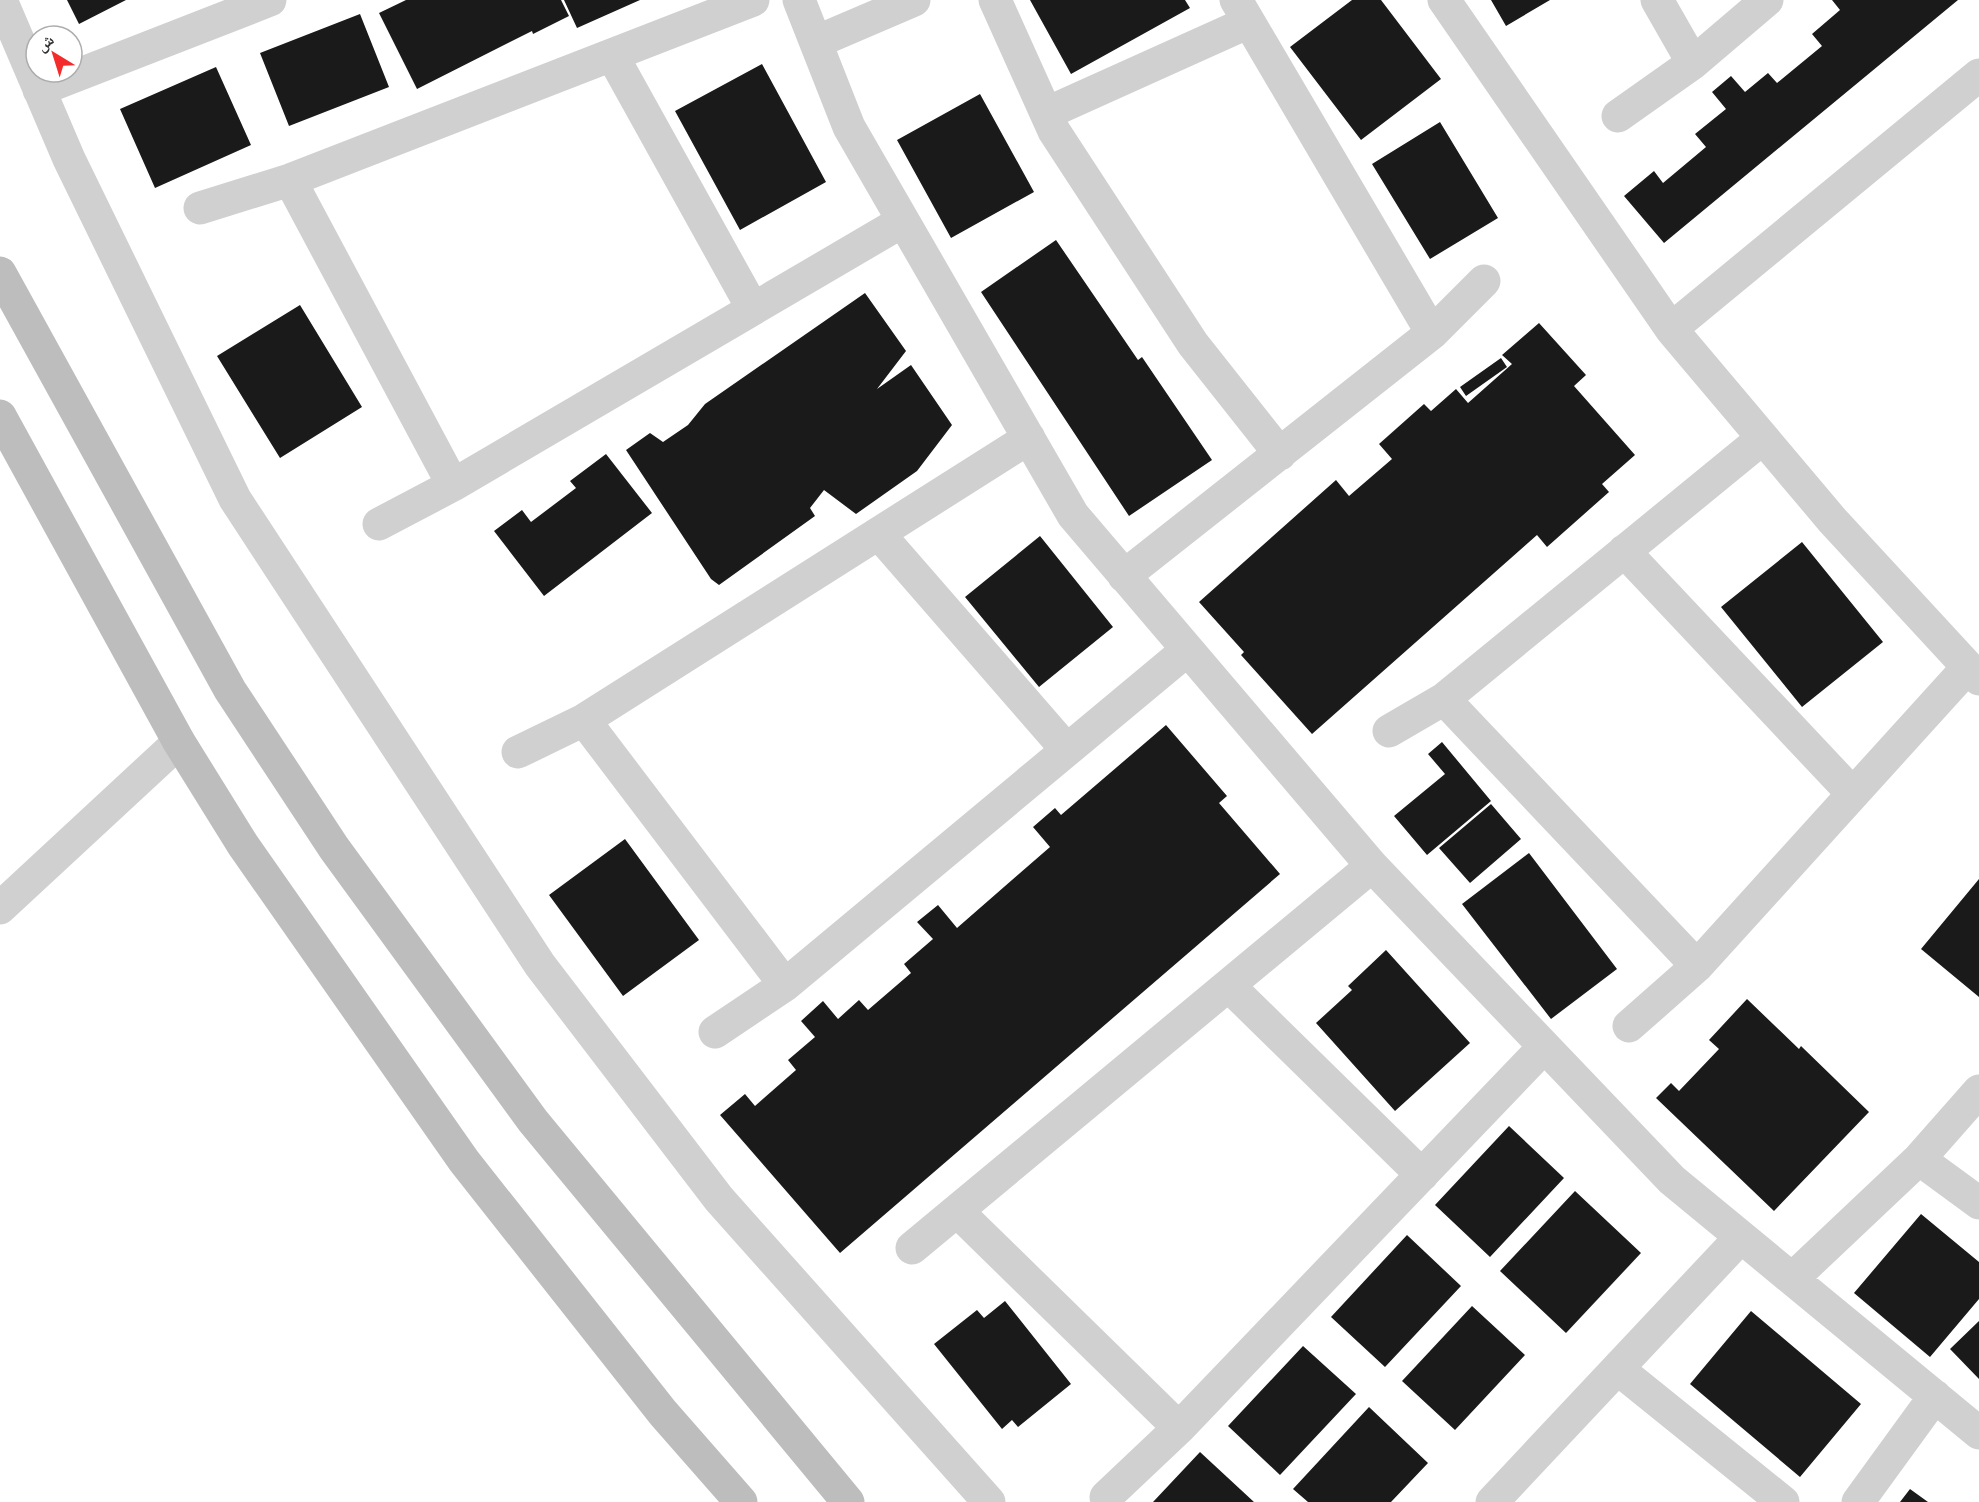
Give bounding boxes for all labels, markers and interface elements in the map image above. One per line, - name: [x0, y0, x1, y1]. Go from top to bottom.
- north arrow: [24, 24, 84, 84]
- text: ش: [32, 29, 58, 55]

